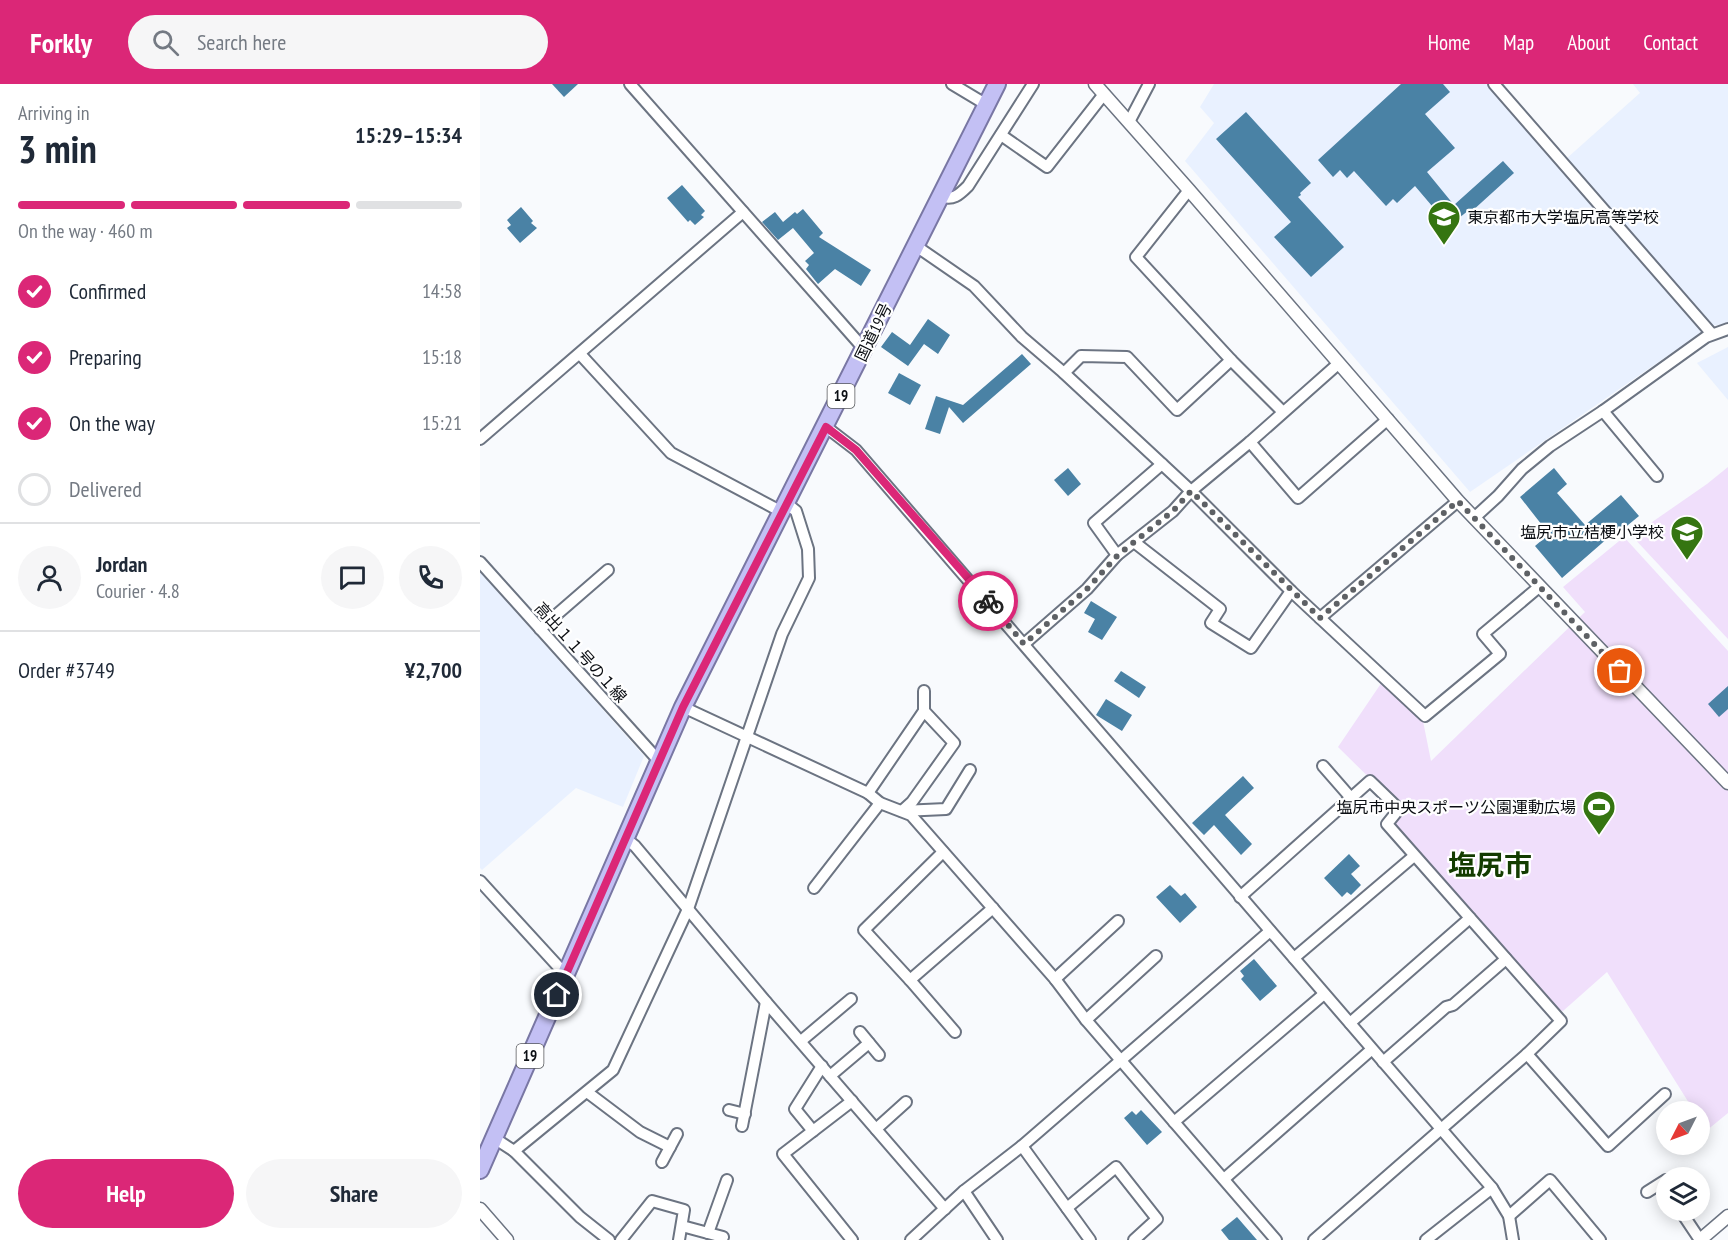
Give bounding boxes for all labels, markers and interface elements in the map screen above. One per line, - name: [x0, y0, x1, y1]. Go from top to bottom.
- search box: [128, 15, 548, 69]
- text: Forkly: [30, 24, 92, 61]
- icon: search: [149, 26, 182, 59]
- text: Search here: [197, 28, 286, 56]
- text: Home: [1428, 29, 1470, 56]
- text: Map: [1503, 29, 1534, 56]
- text: About: [1567, 29, 1610, 56]
- text: Contact: [1643, 29, 1698, 56]
- text: Arriving in: [18, 100, 90, 126]
- text: 15:29–15:34: [355, 121, 462, 149]
- text: 3 min: [18, 123, 97, 174]
- school or university icon: 東京都市大学塩尻高等学校: [1426, 199, 1462, 246]
- place label: 東京都市大学塩尻高等学校: [1467, 207, 1659, 227]
- text: On the way · 460 m: [18, 218, 153, 244]
- icon: check: [18, 275, 51, 308]
- text: Confirmed: [69, 277, 146, 305]
- text: 14:58: [422, 278, 462, 304]
- street label: 国道19号: [850, 300, 896, 364]
- icon: check: [18, 341, 51, 374]
- text: Preparing: [69, 343, 142, 371]
- text: 15:18: [422, 344, 462, 370]
- road number: 19: [828, 384, 854, 408]
- icon: check: [18, 407, 51, 440]
- text: On the way: [69, 409, 155, 437]
- text: 15:21: [422, 410, 462, 436]
- text: Delivered: [69, 475, 142, 503]
- school or university icon: 塩尻市立桔梗小学校: [1669, 514, 1705, 561]
- place label: 塩尻市立桔梗小学校: [1520, 522, 1664, 542]
- button: person: [18, 546, 81, 609]
- button: chat: [321, 546, 384, 609]
- button: phone: [399, 546, 462, 609]
- text: Jordan: [96, 550, 147, 578]
- courier: [958, 571, 1018, 631]
- text: Courier · 4.8: [96, 578, 180, 604]
- icon: bike: [972, 585, 1005, 618]
- street label: 高出１１号の１線: [531, 598, 631, 706]
- pin: [1594, 645, 1645, 696]
- icon: bag: [1603, 654, 1636, 687]
- text: Order #3749: [18, 656, 115, 684]
- text: ¥2,700: [405, 656, 462, 684]
- sports icon: 塩尻市中央スポーツ公園運動広場: [1581, 789, 1617, 836]
- place label: 塩尻市中央スポーツ公園運動広場: [1336, 797, 1576, 817]
- district label: 塩尻市: [1448, 846, 1532, 883]
- pin: [531, 969, 582, 1020]
- icon: home: [540, 978, 573, 1011]
- road number: 19: [516, 1044, 544, 1068]
- north arrow: [1656, 1101, 1710, 1155]
- map controls: [1656, 1101, 1710, 1221]
- button: Help: [18, 1159, 234, 1228]
- button: Share: [246, 1159, 462, 1228]
- button: layers: [1656, 1167, 1710, 1221]

